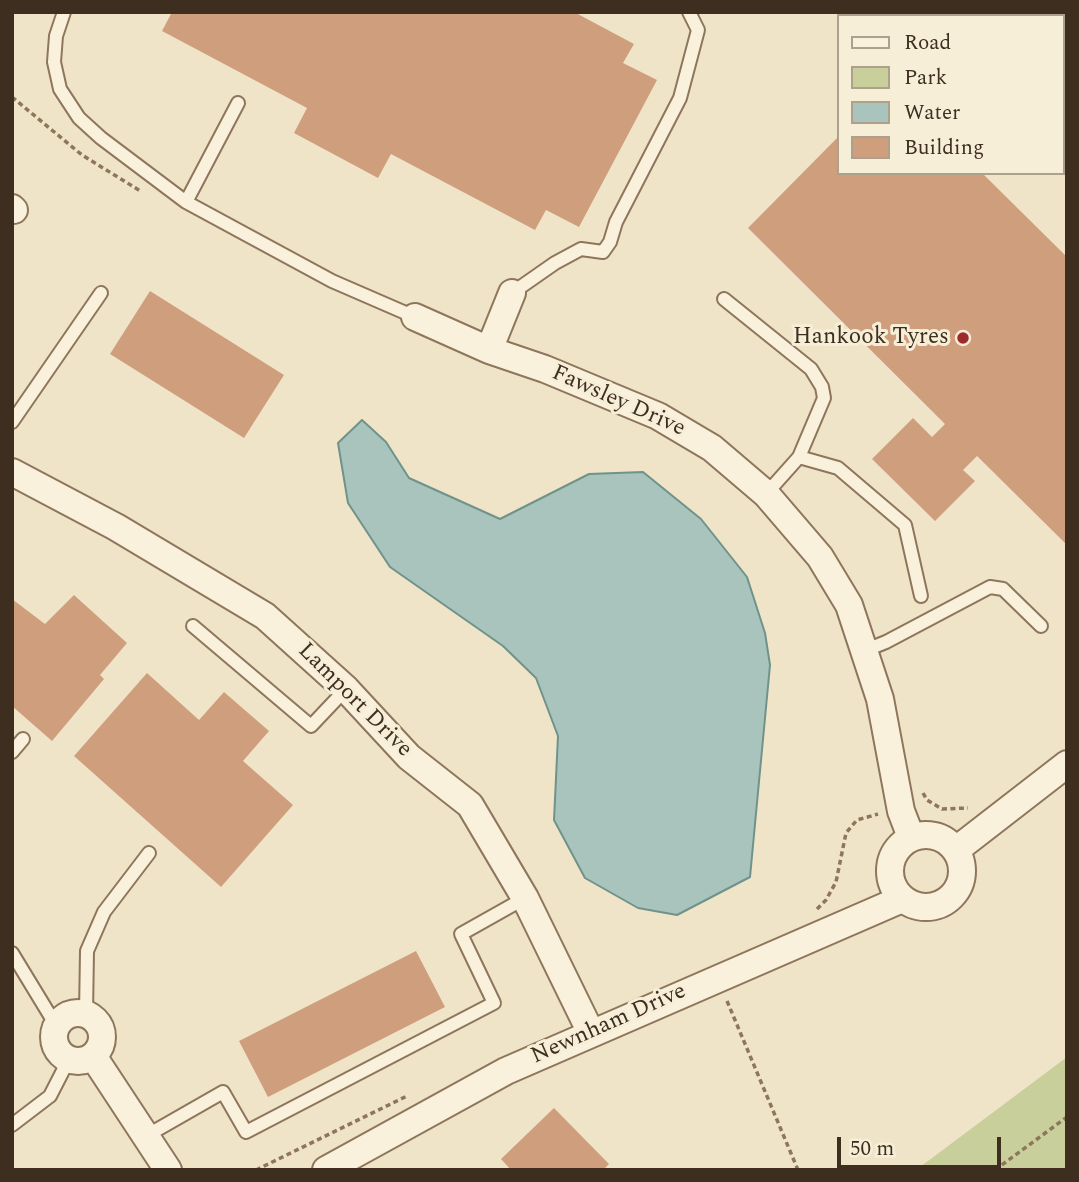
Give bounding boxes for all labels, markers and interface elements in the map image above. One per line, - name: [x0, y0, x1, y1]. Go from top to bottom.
- legend: [838, 14, 1065, 175]
- text: Road: [904, 27, 951, 59]
- text: Park: [904, 62, 947, 94]
- text: Water: [904, 97, 960, 129]
- text: Building: [904, 132, 984, 164]
- place label: Hankook Tyres: [793, 324, 949, 352]
- marker: Hankook Tyres: [955, 330, 971, 346]
- street label: Fawsley Drive: [547, 360, 689, 444]
- street label: Lamport Drive: [291, 638, 417, 764]
- street label: Newnham Drive: [527, 979, 691, 1071]
- scale bar: [841, 1122, 1006, 1166]
- text: 50 m: [850, 1133, 894, 1165]

